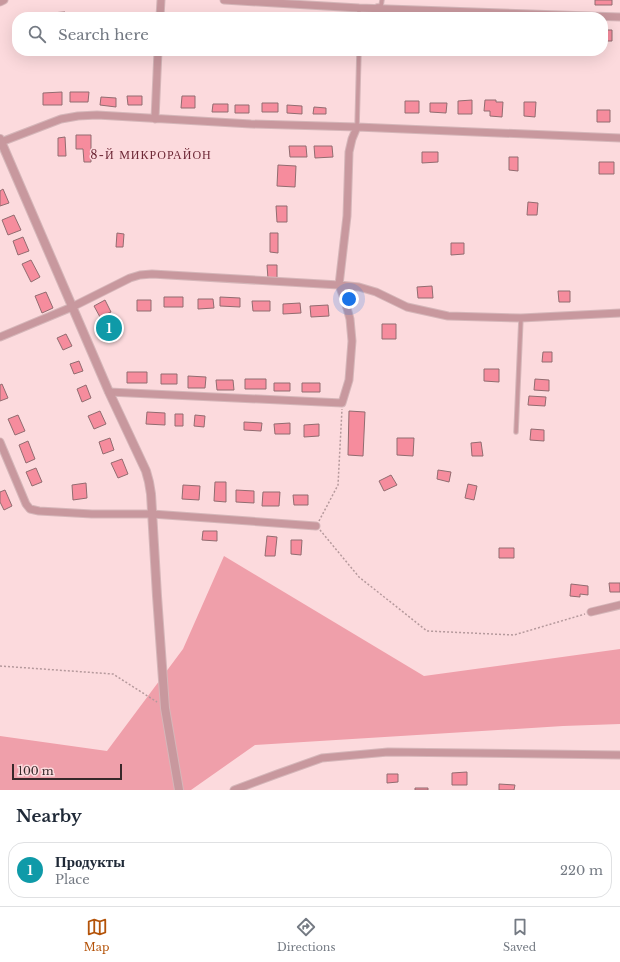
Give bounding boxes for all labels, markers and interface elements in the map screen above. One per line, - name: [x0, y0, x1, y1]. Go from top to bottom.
- search box: [12, 12, 608, 56]
- icon: search: [26, 23, 48, 45]
- text: Search here: [58, 25, 149, 44]
- district label: 8-Й МИКРОРАЙОН: [90, 147, 212, 162]
- your location: [339, 289, 359, 309]
- pin: 1: [96, 313, 122, 343]
- scale bar: [12, 762, 122, 781]
- text: 100 m: [18, 764, 54, 778]
- text: Nearby: [16, 806, 82, 827]
- text: Продукты: [55, 852, 125, 871]
- text: 1: [27, 862, 33, 879]
- text: 220 m: [560, 862, 603, 879]
- text: Place: [55, 871, 90, 888]
- tab: Map: [84, 916, 109, 954]
- tab: Directions: [277, 916, 335, 954]
- tab: Saved: [503, 916, 536, 954]

